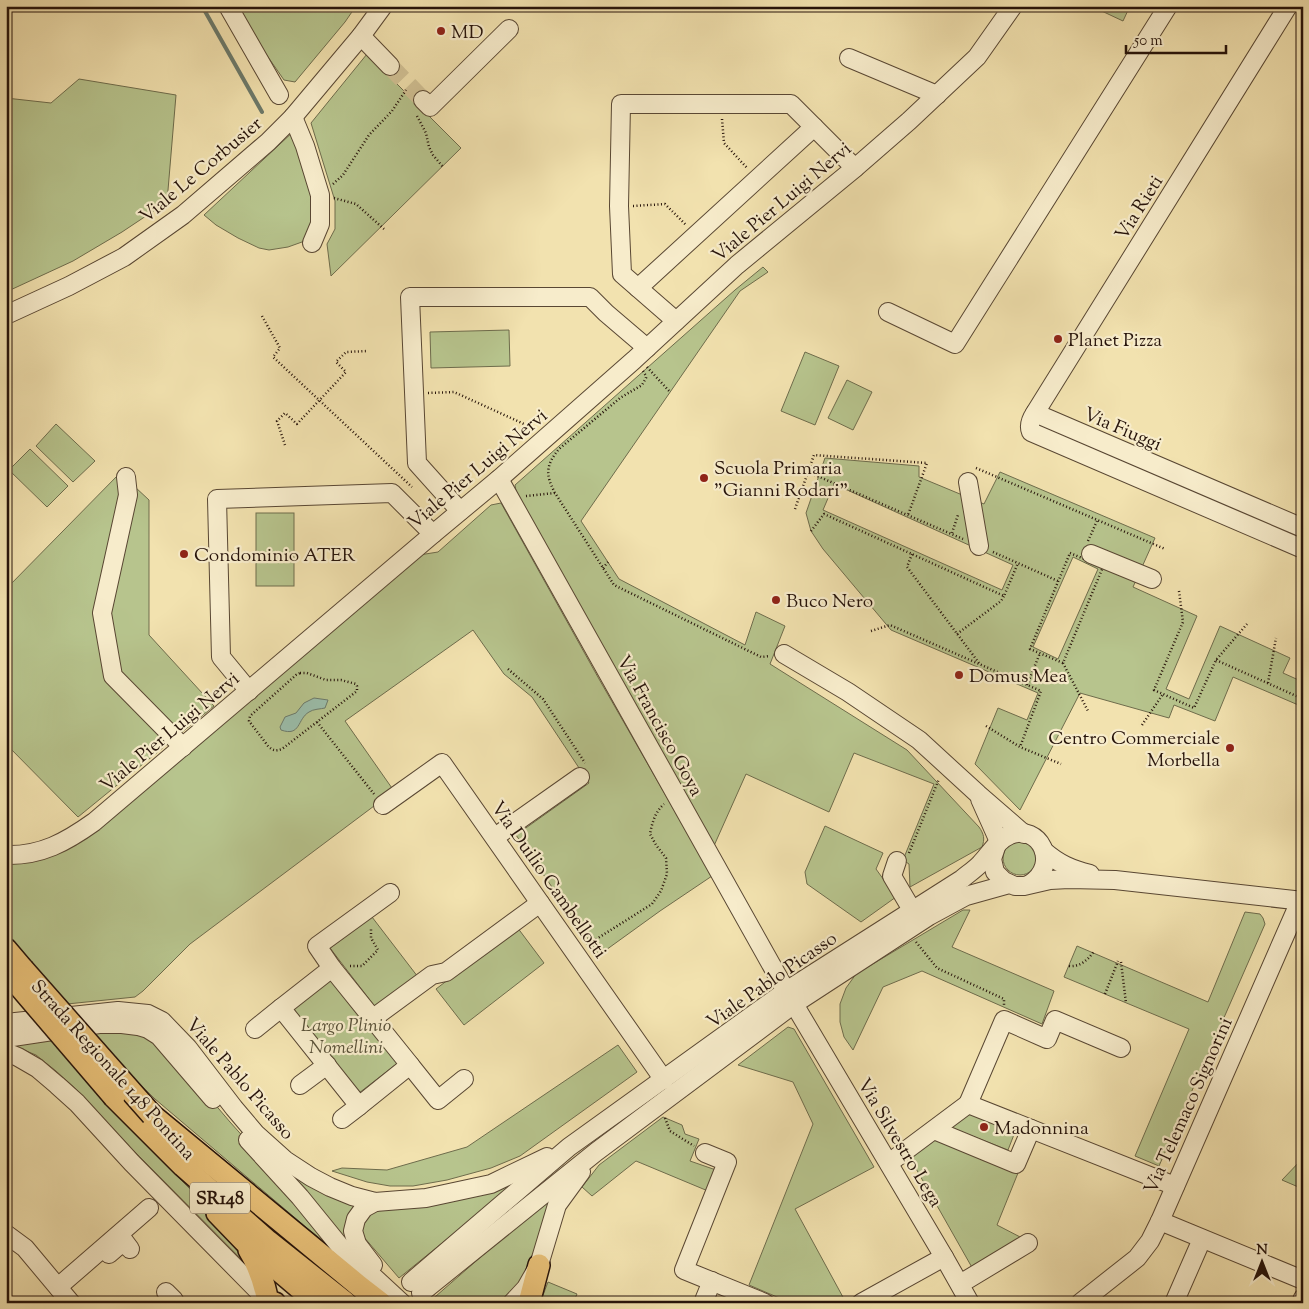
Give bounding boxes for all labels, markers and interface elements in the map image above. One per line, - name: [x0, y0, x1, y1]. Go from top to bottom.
- place label: MD: [451, 20, 484, 47]
- scale bar: [1126, 22, 1226, 54]
- marker: MD: [435, 25, 447, 37]
- text: 50 m: [1133, 31, 1163, 52]
- street label: Viale Le Corbusier: [134, 111, 269, 230]
- street label: Viale Pier Luigi Nervi: [707, 136, 858, 269]
- street label: Via Rieti: [1110, 171, 1171, 246]
- place label: Planet Pizza: [1068, 328, 1162, 355]
- marker: Planet Pizza: [1052, 333, 1064, 345]
- street label: Via Fiuggi: [1079, 402, 1165, 459]
- street label: Viale Pier Luigi Nervi: [403, 403, 554, 536]
- place label: Scuola Primaria "Gianni Rodari": [714, 456, 848, 505]
- marker: Scuola Primaria "Gianni Rodari": [698, 472, 710, 484]
- place label: Condominio ATER: [194, 543, 356, 570]
- marker: Condominio ATER: [178, 548, 190, 560]
- place label: Buco Nero: [786, 589, 873, 616]
- marker: Buco Nero: [770, 594, 782, 606]
- street label: Via Francisco Goya: [609, 651, 709, 802]
- place label: Domus Mea: [969, 664, 1067, 691]
- street label: Viale Pier Luigi Nervi: [95, 666, 246, 799]
- marker: Domus Mea: [953, 669, 965, 681]
- place label: Centro Commerciale Morbella: [1048, 726, 1220, 775]
- marker: Centro Commerciale Morbella: [1224, 742, 1236, 754]
- street label: Via Duilio Cambellotti: [483, 796, 612, 965]
- street label: Viale Pablo Picasso: [702, 926, 843, 1036]
- street label: Strada Regionale 148 Pontina: [24, 974, 201, 1167]
- street label: Viale Pablo Picasso: [179, 1013, 300, 1146]
- park label: Largo Plinio Nomellini: [301, 1013, 391, 1062]
- street label: Via Telemaco Signorini: [1138, 1013, 1240, 1199]
- street label: Via Silvestro Lega: [850, 1074, 948, 1213]
- place label: Madonnina: [994, 1116, 1089, 1143]
- marker: Madonnina: [978, 1121, 990, 1133]
- road number: SR148: [190, 1182, 250, 1214]
- north arrow: [1236, 1236, 1286, 1286]
- text: N: [1256, 1241, 1268, 1261]

